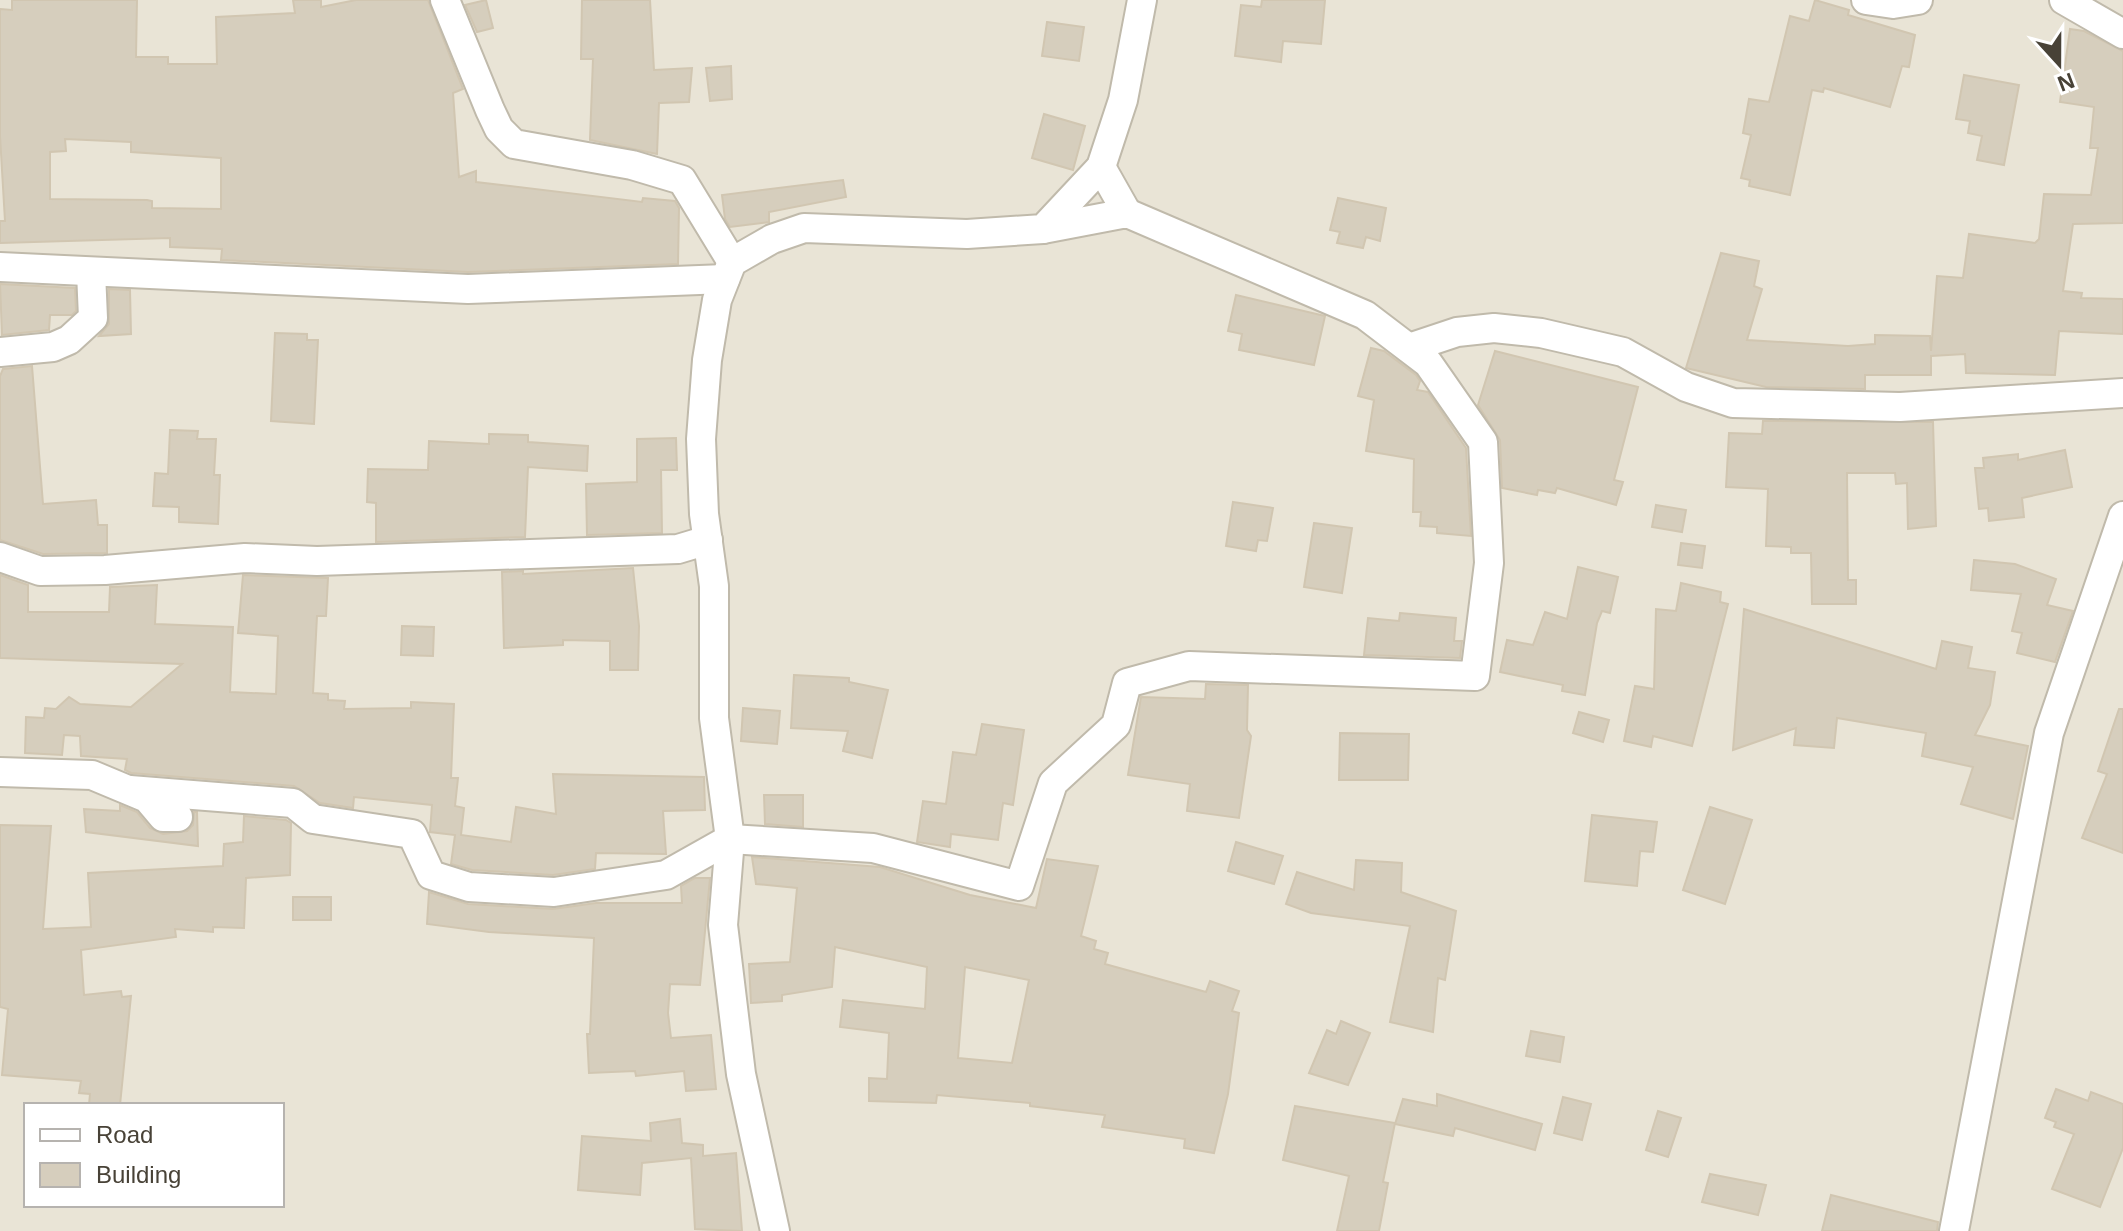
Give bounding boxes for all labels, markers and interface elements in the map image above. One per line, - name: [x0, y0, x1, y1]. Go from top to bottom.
- north arrow: [2019, 24, 2099, 104]
- text: N: [2054, 68, 2078, 97]
- legend: [24, 1103, 284, 1207]
- text: Road: [96, 1121, 153, 1148]
- text: Building: [96, 1161, 181, 1188]

